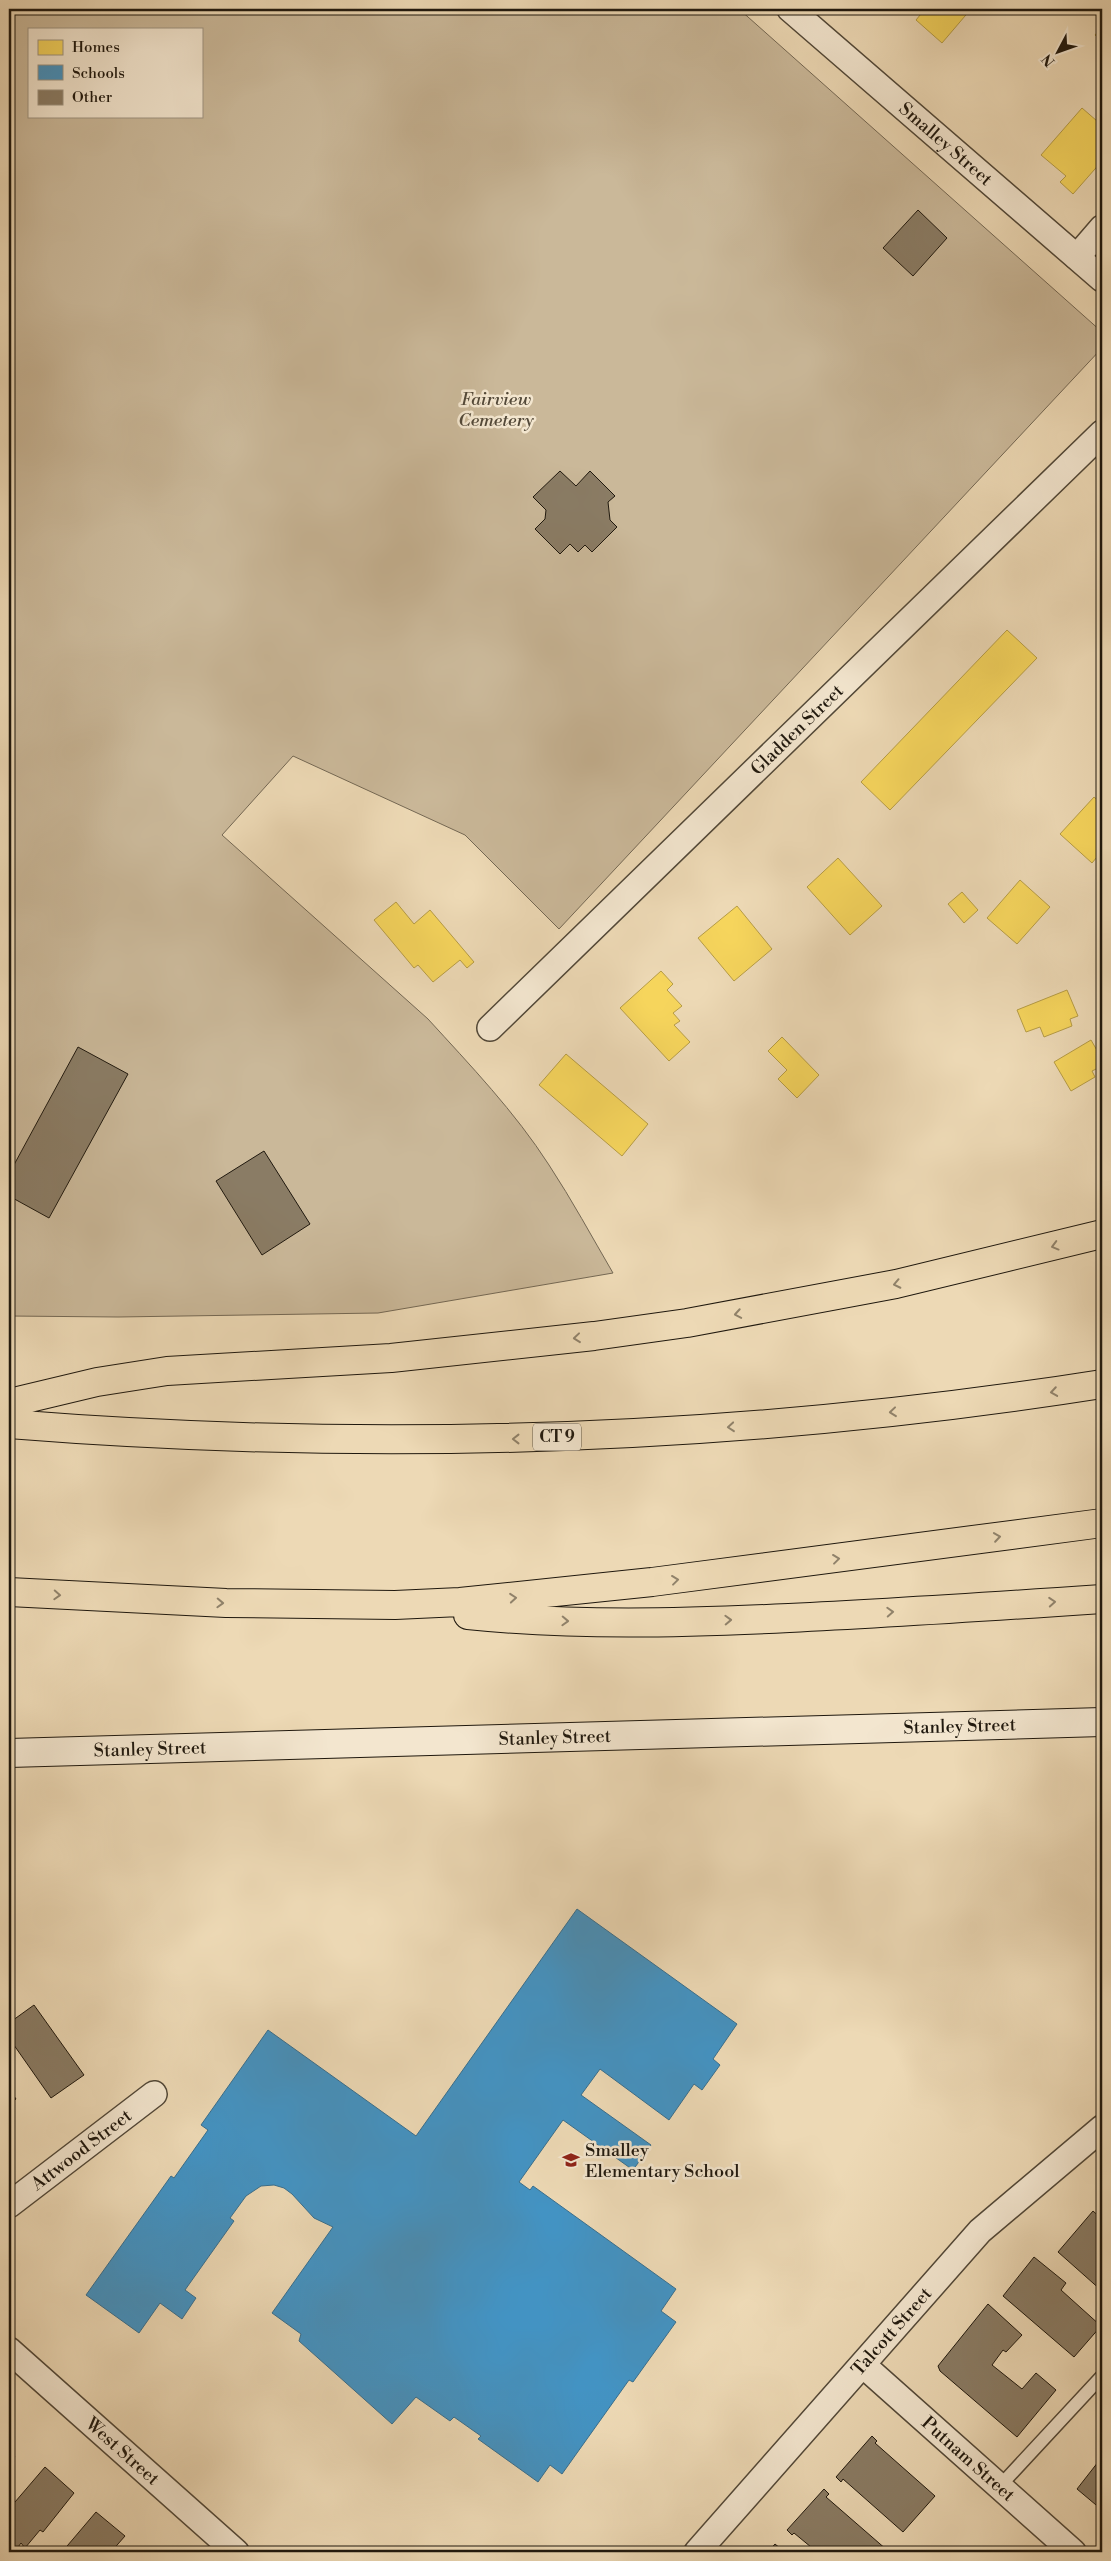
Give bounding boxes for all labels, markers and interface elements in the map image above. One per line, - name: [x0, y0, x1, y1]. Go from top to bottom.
- legend: [28, 28, 202, 118]
- north arrow: [1034, 28, 1084, 78]
- text: Homes: [72, 38, 120, 57]
- text: N: [1039, 50, 1059, 70]
- text: Schools: [72, 64, 125, 83]
- text: Other: [72, 88, 113, 107]
- street label: Smalley Street: [894, 97, 998, 191]
- park label: Fairview Cemetery: [458, 388, 534, 432]
- street label: Gladden Street: [746, 679, 849, 780]
- one-way arrow: [1051, 1240, 1060, 1251]
- one-way arrow: [893, 1278, 902, 1289]
- one-way arrow: [733, 1309, 742, 1319]
- one-way arrow: [573, 1332, 581, 1343]
- one-way arrow: [1050, 1386, 1058, 1396]
- one-way arrow: [889, 1406, 897, 1417]
- one-way arrow: [727, 1421, 735, 1432]
- road number: CT 9: [533, 1424, 581, 1450]
- one-way arrow: [512, 1434, 520, 1444]
- one-way arrow: [993, 1532, 1001, 1543]
- one-way arrow: [832, 1554, 840, 1565]
- one-way arrow: [671, 1575, 679, 1586]
- one-way arrow: [54, 1589, 62, 1600]
- one-way arrow: [509, 1592, 517, 1603]
- one-way arrow: [216, 1597, 224, 1608]
- one-way arrow: [1048, 1597, 1056, 1608]
- one-way arrow: [886, 1607, 894, 1618]
- one-way arrow: [724, 1615, 732, 1626]
- one-way arrow: [562, 1616, 569, 1626]
- street label: Stanley Street: [903, 1713, 1017, 1739]
- street label: Stanley Street: [498, 1724, 612, 1751]
- street label: Stanley Street: [93, 1736, 207, 1762]
- street label: Attwood Street: [26, 2104, 137, 2196]
- place label: Smalley Elementary School: [585, 2139, 740, 2183]
- school or university icon: Smalley Elementary School: [561, 2150, 581, 2170]
- street label: Talcott Street: [846, 2282, 937, 2381]
- street label: West Street: [80, 2411, 165, 2490]
- street label: Putnam Street: [917, 2411, 1020, 2507]

